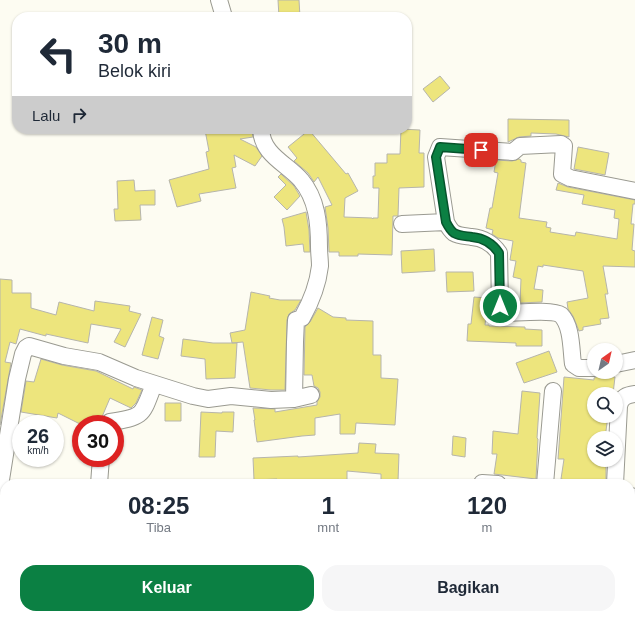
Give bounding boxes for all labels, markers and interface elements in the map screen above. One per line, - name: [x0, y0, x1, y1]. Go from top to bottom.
- icon: left: [32, 28, 84, 80]
- text: 30 m: [98, 28, 162, 59]
- text: Belok kiri: [98, 61, 171, 81]
- icon: right: [68, 104, 90, 126]
- text: Lalu: [32, 107, 60, 124]
- pin: [464, 133, 498, 167]
- icon: arrive: [470, 139, 492, 161]
- position arrow: [479, 285, 521, 327]
- north arrow: [587, 343, 623, 379]
- map controls: [587, 343, 623, 467]
- button: search: [587, 387, 623, 423]
- speed limit sign: 30: [72, 415, 124, 467]
- text: 26: [27, 425, 49, 447]
- button: layers: [587, 431, 623, 467]
- text: km/h: [27, 445, 49, 456]
- text: 08:25: [128, 492, 189, 519]
- text: 1: [321, 492, 335, 519]
- text: 120: [467, 492, 507, 519]
- text: Tiba: [146, 520, 171, 535]
- text: mnt: [317, 520, 339, 535]
- text: m: [482, 520, 492, 535]
- button: Keluar: [20, 565, 314, 611]
- button: Bagikan: [322, 565, 615, 611]

